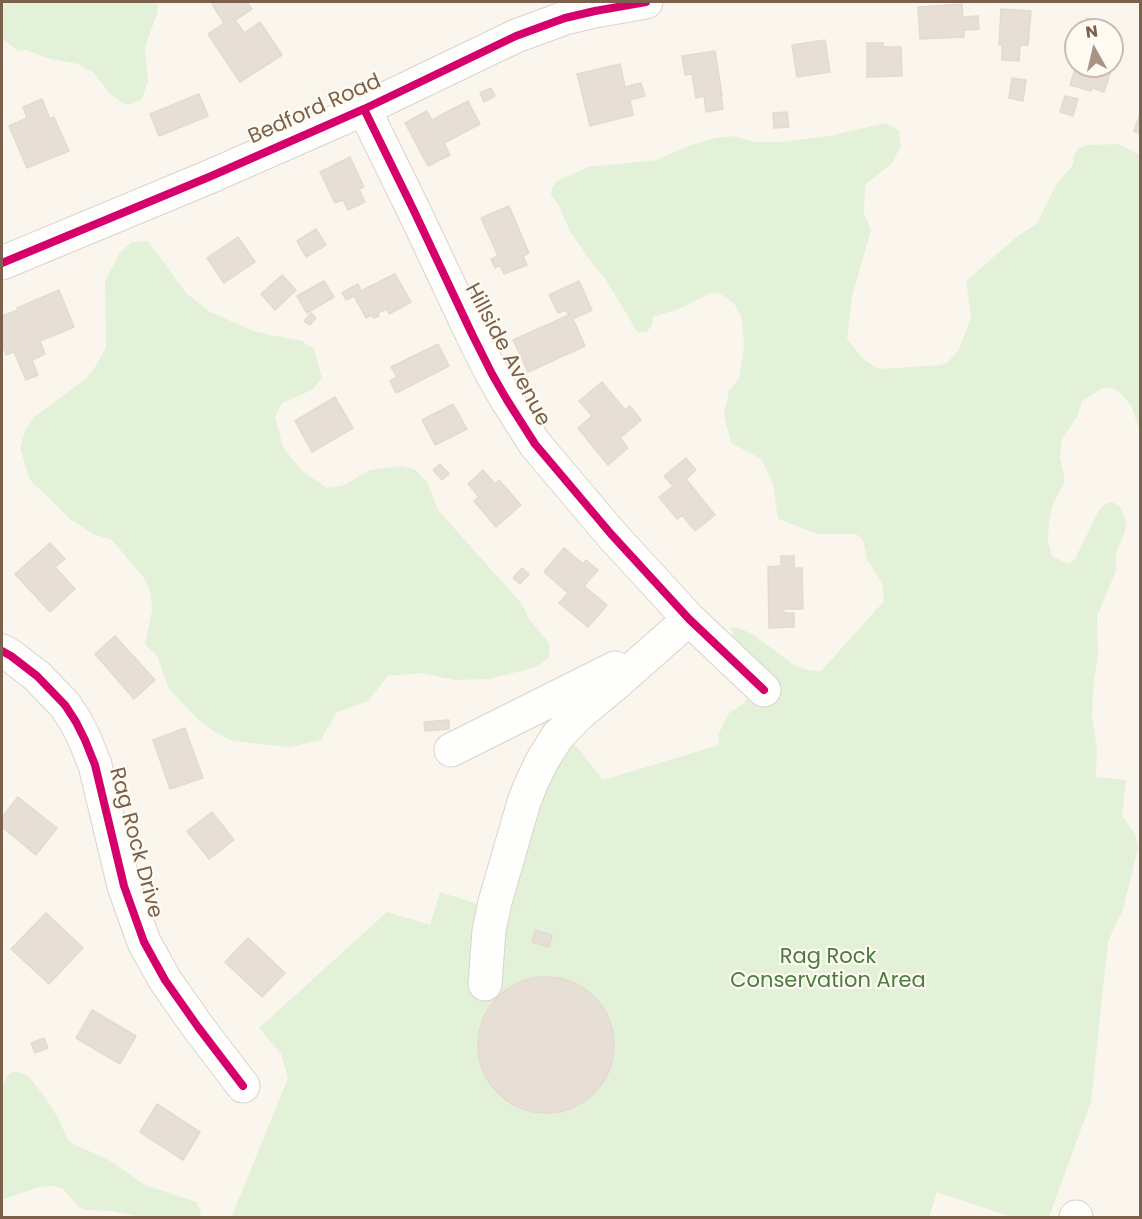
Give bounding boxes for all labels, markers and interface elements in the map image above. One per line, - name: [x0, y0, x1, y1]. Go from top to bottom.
- north arrow: [1064, 18, 1124, 78]
- text: N: [1084, 19, 1099, 44]
- street label: Bedford Road: [245, 69, 385, 151]
- street label: Hillside Avenue: [459, 279, 555, 431]
- street label: Rag Rock Drive: [103, 765, 167, 921]
- park label: Rag Rock Conservation Area: [730, 945, 926, 995]

